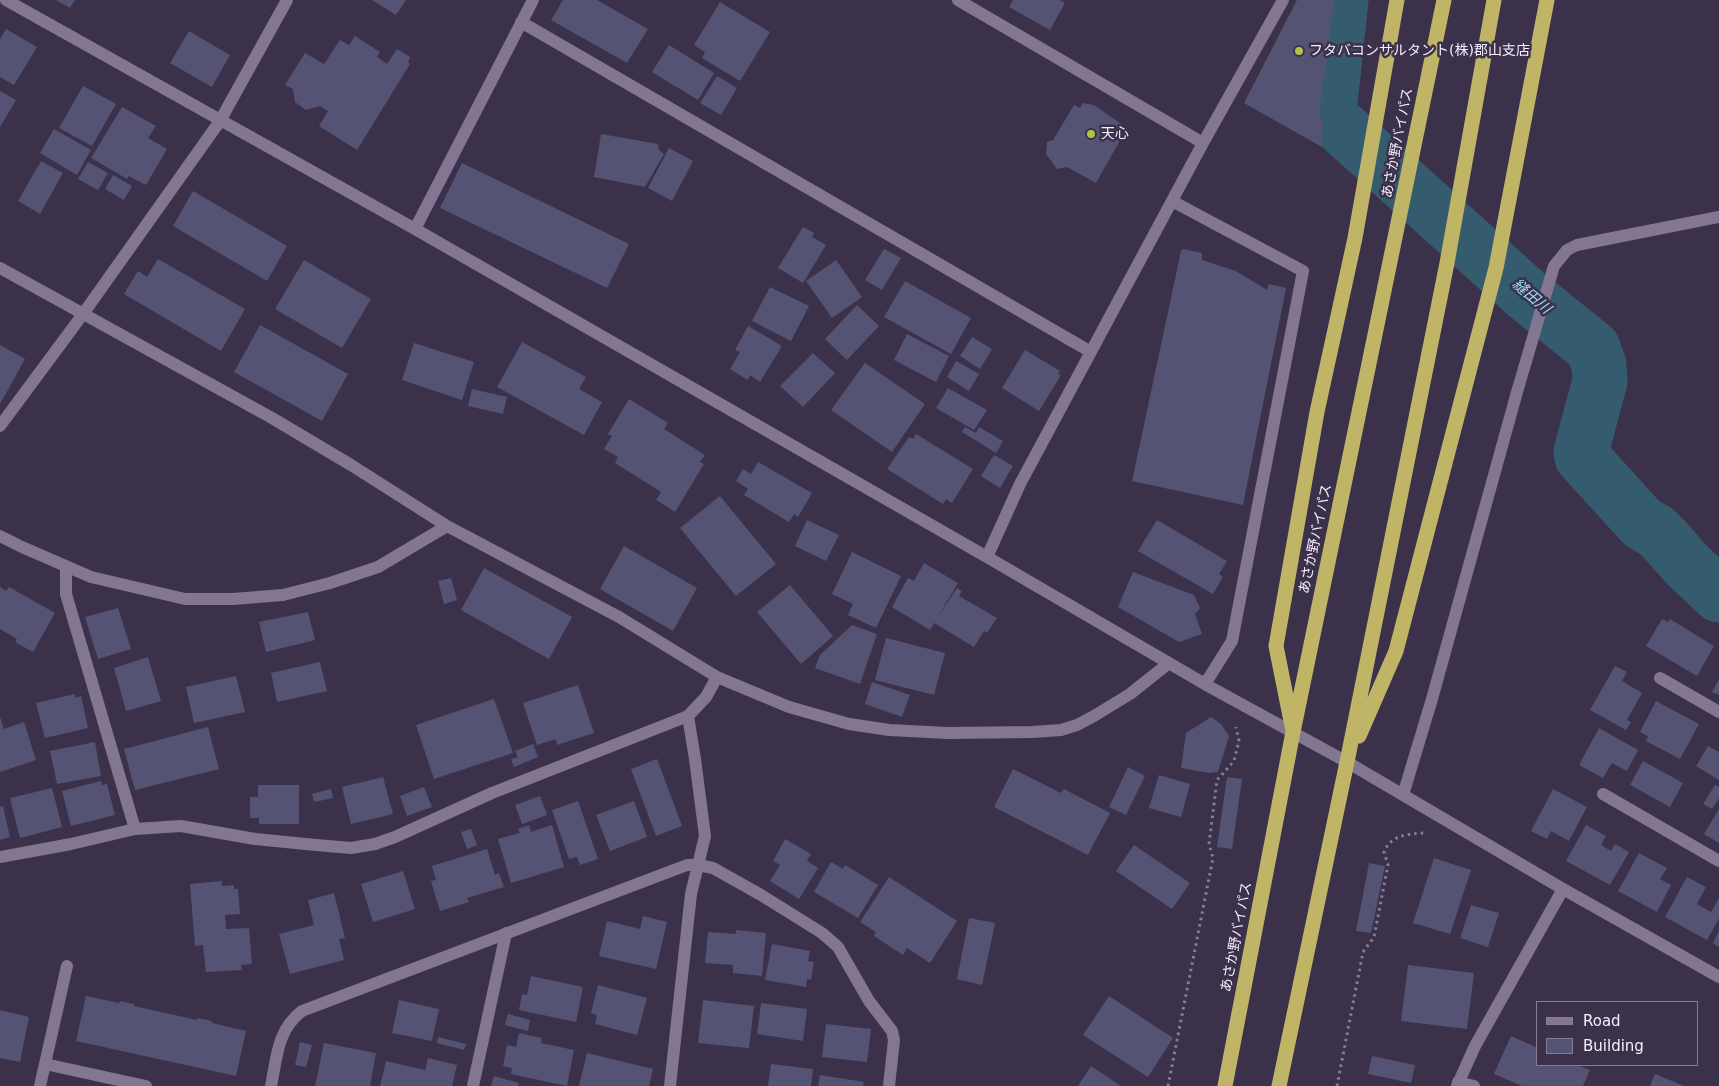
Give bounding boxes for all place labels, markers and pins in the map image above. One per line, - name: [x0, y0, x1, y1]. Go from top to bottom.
- place label: フタバコンサルタント(株)郡山支店: [1309, 43, 1530, 59]
- marker: フタバコンサルタント(株)郡山支店: [1293, 45, 1305, 57]
- place label: 天心: [1101, 126, 1129, 142]
- marker: 天心: [1085, 128, 1097, 140]

